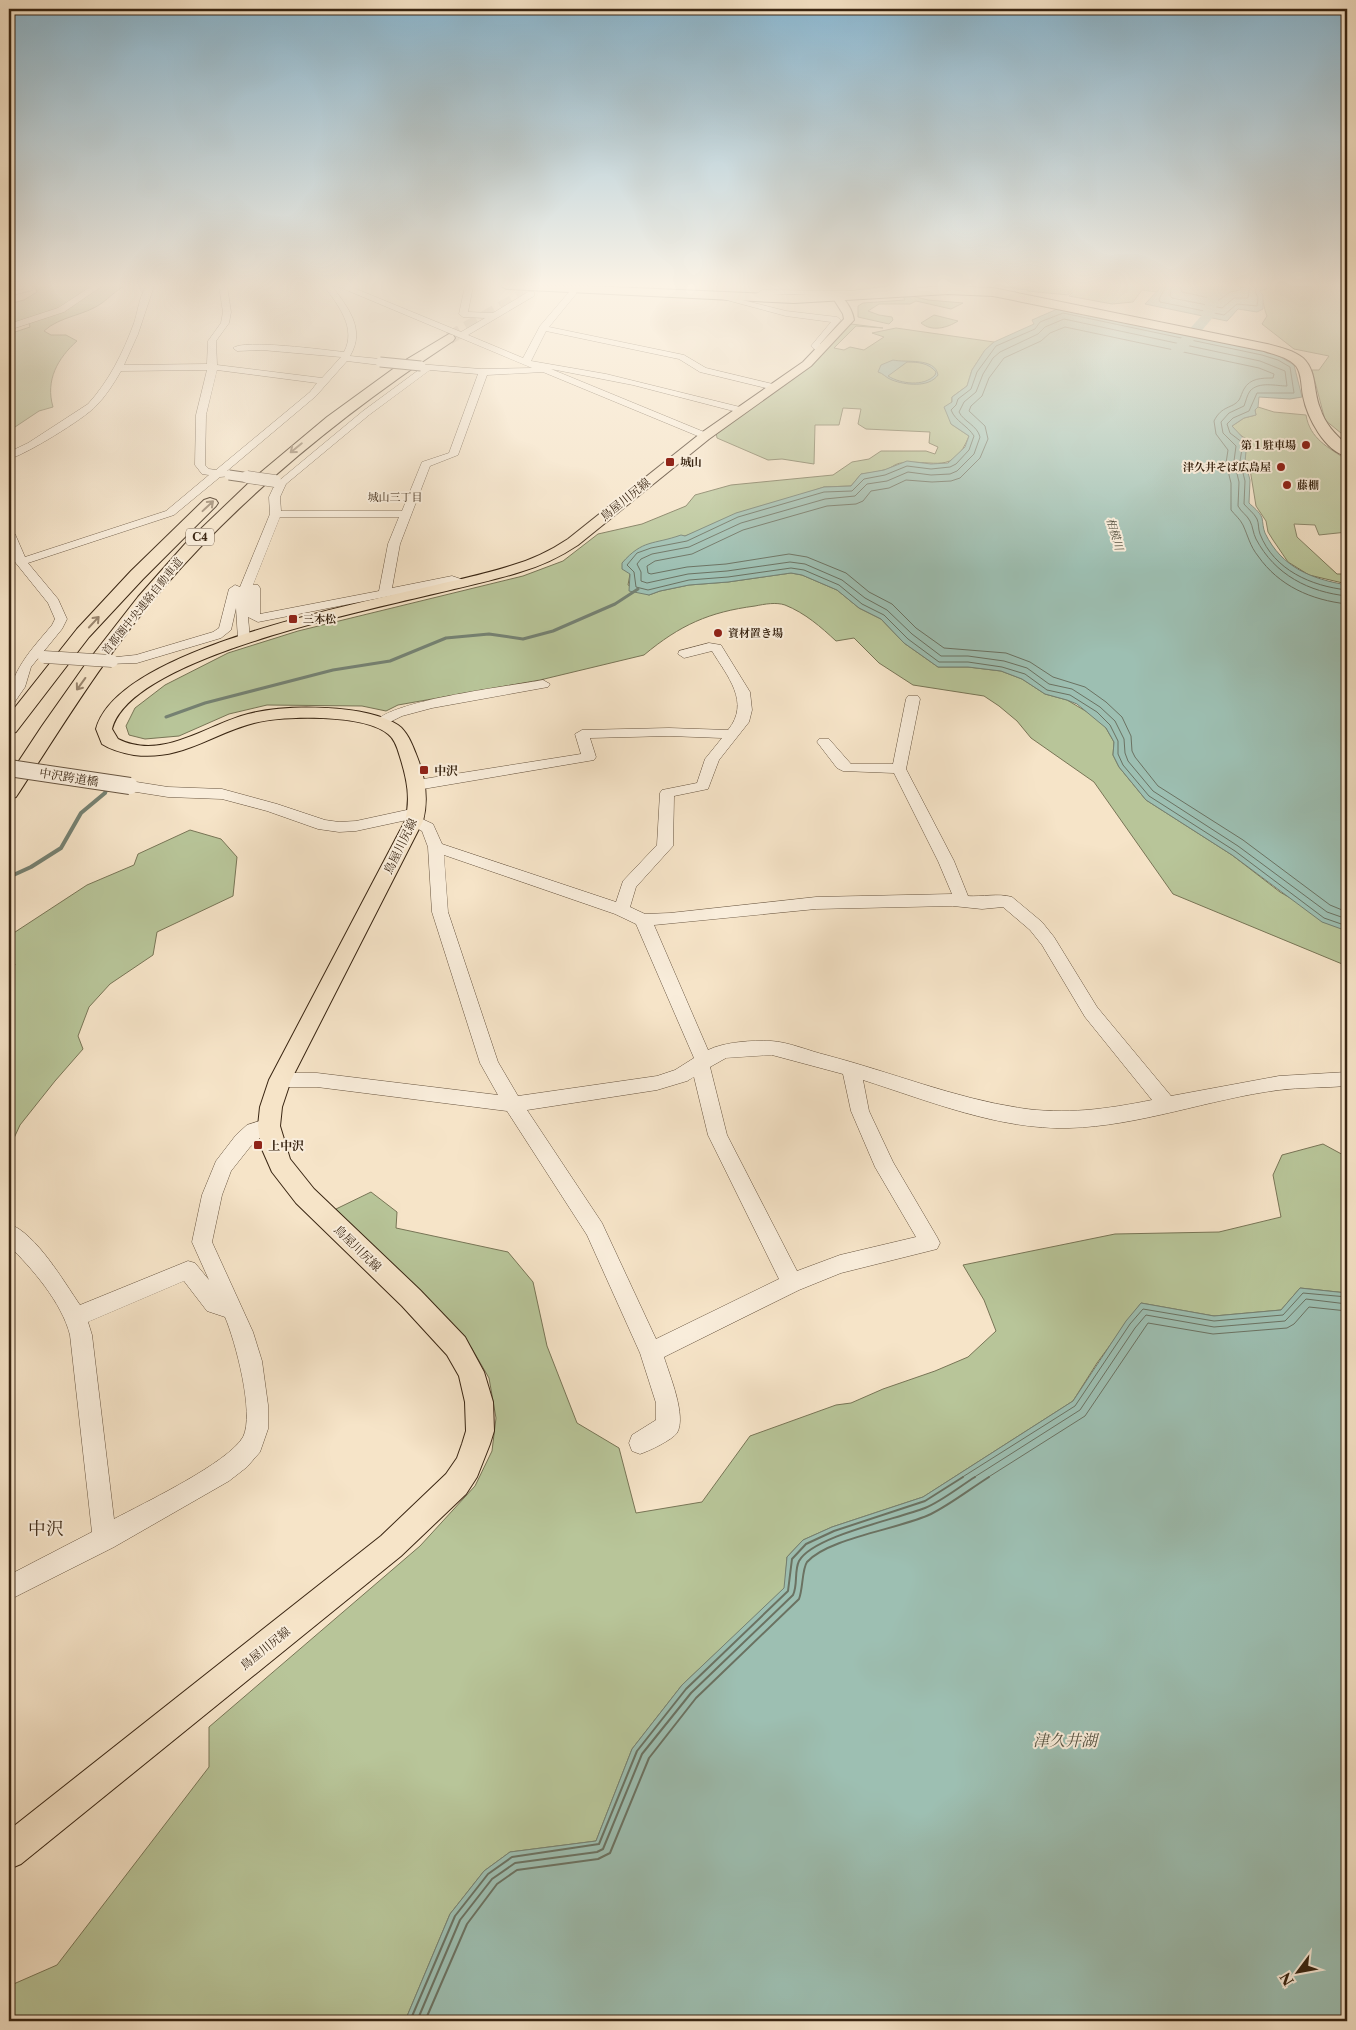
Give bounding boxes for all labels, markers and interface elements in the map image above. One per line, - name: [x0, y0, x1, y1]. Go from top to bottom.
- place label: 第１駐車場: [1241, 438, 1296, 452]
- marker: 第１駐車場: [1300, 439, 1312, 451]
- one-way arrow: [290, 442, 303, 453]
- place label: 城山: [680, 455, 702, 469]
- marker: 城山: [664, 456, 676, 468]
- place label: 津久井そば広島屋: [1183, 460, 1271, 474]
- marker: 津久井そば広島屋: [1275, 461, 1287, 473]
- street label: 鳥屋川尻線: [597, 474, 653, 524]
- place label: 藤棚: [1297, 478, 1319, 492]
- marker: 藤棚: [1281, 479, 1293, 491]
- district label: 城山三丁目: [368, 490, 423, 504]
- one-way arrow: [201, 500, 214, 512]
- water label: 相模川: [1104, 516, 1127, 553]
- road number: C4: [186, 528, 214, 546]
- street label: 首都圏中央連絡自動車道: [98, 555, 186, 657]
- place label: 三本松: [303, 612, 336, 626]
- marker: 三本松: [287, 613, 299, 625]
- one-way arrow: [88, 616, 100, 628]
- place label: 資材置き場: [728, 626, 783, 640]
- marker: 資材置き場: [712, 627, 724, 639]
- one-way arrow: [76, 677, 86, 691]
- place label: 中沢: [434, 763, 458, 778]
- marker: 中沢: [418, 764, 430, 776]
- street label: 中沢跨道橋: [38, 765, 100, 789]
- street label: 鳥屋川尻線: [380, 816, 420, 876]
- place label: 上中沢: [268, 1138, 304, 1153]
- marker: 上中沢: [252, 1139, 264, 1151]
- street label: 鳥屋川尻線: [331, 1222, 385, 1274]
- district label: 中沢: [28, 1518, 64, 1540]
- street label: 鳥屋川尻線: [237, 1623, 293, 1673]
- water label: 津久井湖: [1033, 1730, 1100, 1750]
- north arrow: [1274, 1948, 1324, 1998]
- text: N: [1276, 1969, 1298, 1989]

